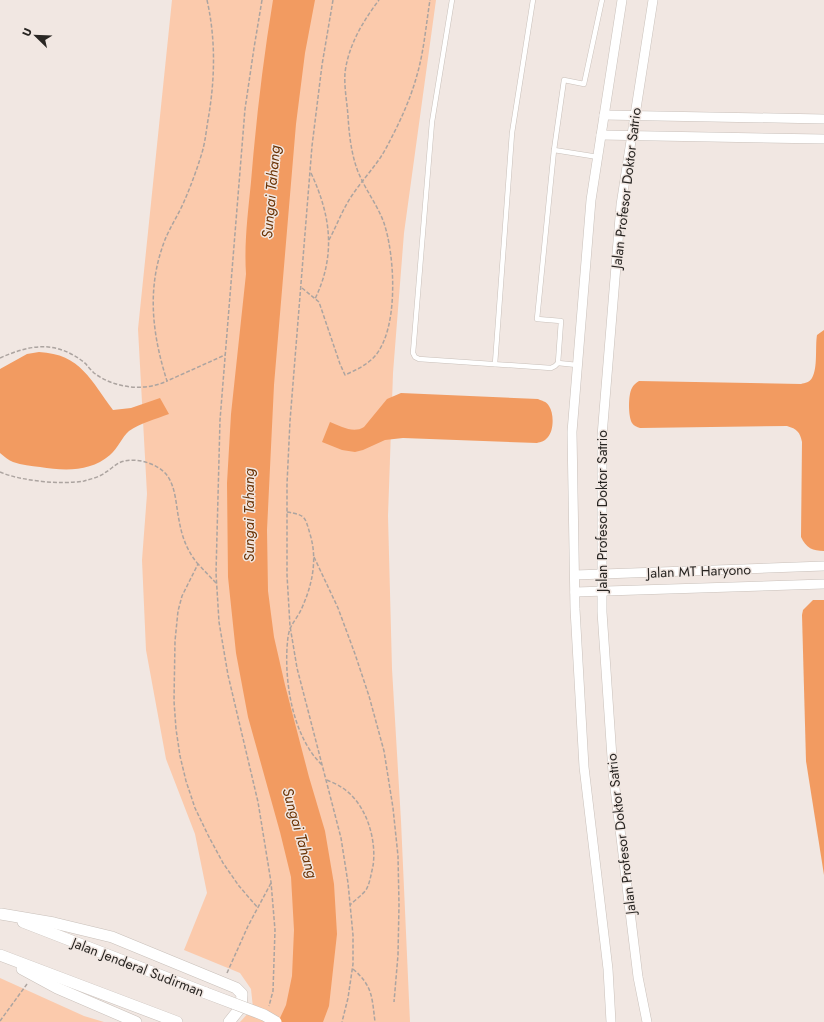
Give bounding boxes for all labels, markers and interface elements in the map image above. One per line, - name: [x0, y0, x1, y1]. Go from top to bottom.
- north arrow: [16, 16, 56, 56]
- text: U: [18, 25, 36, 39]
- street label: Jalan Profesor Doktor Satrio: [606, 106, 646, 272]
- water label: Sungai Tahang: [256, 144, 286, 240]
- street label: Jalan Profesor Doktor Satrio: [592, 430, 612, 594]
- water label: Sungai Tahang: [238, 468, 260, 562]
- street label: Jalan MT Haryono: [645, 559, 752, 583]
- street label: Jalan Profesor Doktor Satrio: [601, 752, 641, 918]
- water label: Sungai Tahang: [277, 785, 324, 882]
- street label: Jalan Jenderal Sudirman: [67, 932, 207, 1001]

